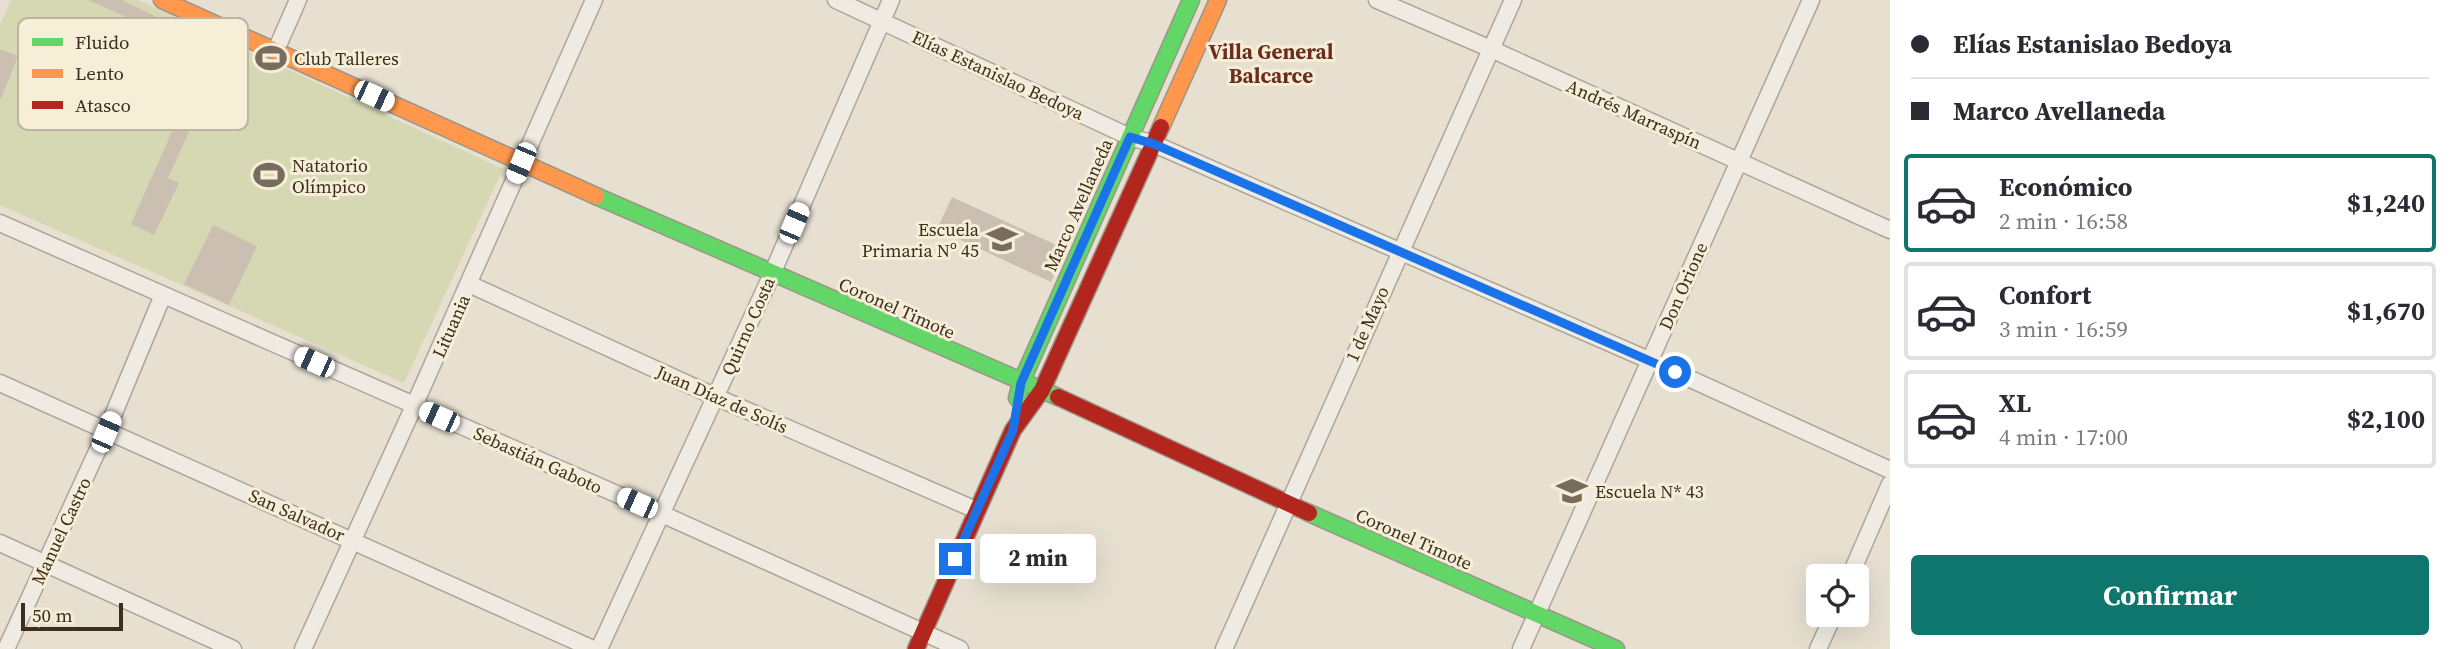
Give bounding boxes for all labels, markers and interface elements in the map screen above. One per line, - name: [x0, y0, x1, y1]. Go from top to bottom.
- legend: [18, 18, 248, 130]
- street label: Elías Estanislao Bedoya: [908, 24, 1089, 126]
- text: Elías Estanislao Bedoya: [1953, 26, 2232, 62]
- text: Fluido: [75, 29, 129, 55]
- district label: Villa General Balcarce: [1209, 37, 1334, 90]
- sports icon: Club Talleres: [254, 41, 288, 75]
- place label: Club Talleres: [294, 46, 399, 71]
- text: Lento: [75, 60, 124, 86]
- street label: Andrés Marraspín: [1563, 73, 1705, 155]
- car: [351, 78, 398, 114]
- text: Atasco: [75, 92, 131, 118]
- text: Marco Avellaneda: [1953, 93, 2166, 129]
- street label: Marco Avellaneda: [1038, 134, 1119, 275]
- car: [504, 140, 539, 186]
- place label: Natatorio Olímpico: [292, 153, 368, 199]
- sports icon: Natatorio Olímpico: [252, 158, 286, 192]
- text: Económico: [1999, 169, 2132, 205]
- icon: car: [1915, 172, 1978, 235]
- text: $1,240: [2347, 185, 2425, 221]
- car: [777, 200, 812, 246]
- text: 2 min · 16:58: [1999, 205, 2128, 237]
- place label: Escuela Primaria Nº 45: [862, 217, 980, 263]
- school or university icon: Escuela Primaria Nº 45: [985, 222, 1019, 256]
- street label: Don Orione: [1653, 238, 1713, 334]
- street label: Coronel Timote: [835, 271, 959, 345]
- street label: Quirno Costa: [715, 272, 781, 379]
- text: Confort: [1999, 277, 2091, 313]
- icon: car: [1915, 280, 1978, 343]
- street label: 1 de Mayo: [1339, 282, 1395, 366]
- street label: Lituania: [426, 290, 476, 362]
- text: $1,670: [2347, 293, 2425, 329]
- text: 3 min · 16:59: [1999, 313, 2128, 345]
- car: [291, 344, 338, 380]
- route start: [1659, 356, 1691, 388]
- street label: Juan Díaz de Solís: [651, 358, 792, 439]
- text: XL: [1999, 385, 2031, 421]
- icon: car: [1915, 388, 1978, 451]
- car: [416, 399, 463, 435]
- text: $2,100: [2347, 401, 2425, 437]
- car: [89, 409, 124, 455]
- street label: Sebastián Gaboto: [470, 420, 606, 500]
- text: 4 min · 17:00: [1999, 421, 2128, 453]
- street label: Manuel Castro: [25, 473, 97, 589]
- school or university icon: Escuela N* 43: [1555, 474, 1589, 508]
- place label: Escuela N* 43: [1595, 479, 1704, 504]
- street label: San Salvador: [245, 483, 349, 547]
- car: [614, 485, 661, 521]
- street label: Coronel Timote: [1352, 502, 1476, 576]
- callout: 2 min: [979, 534, 1095, 584]
- text: 2 min: [1008, 542, 1068, 574]
- route end: [939, 543, 971, 575]
- button: Confirmar: [1911, 555, 2429, 635]
- map controls: [1806, 564, 1869, 627]
- button: locate: [1806, 564, 1869, 627]
- scale bar: [21, 600, 122, 632]
- text: 50 m: [32, 602, 73, 628]

